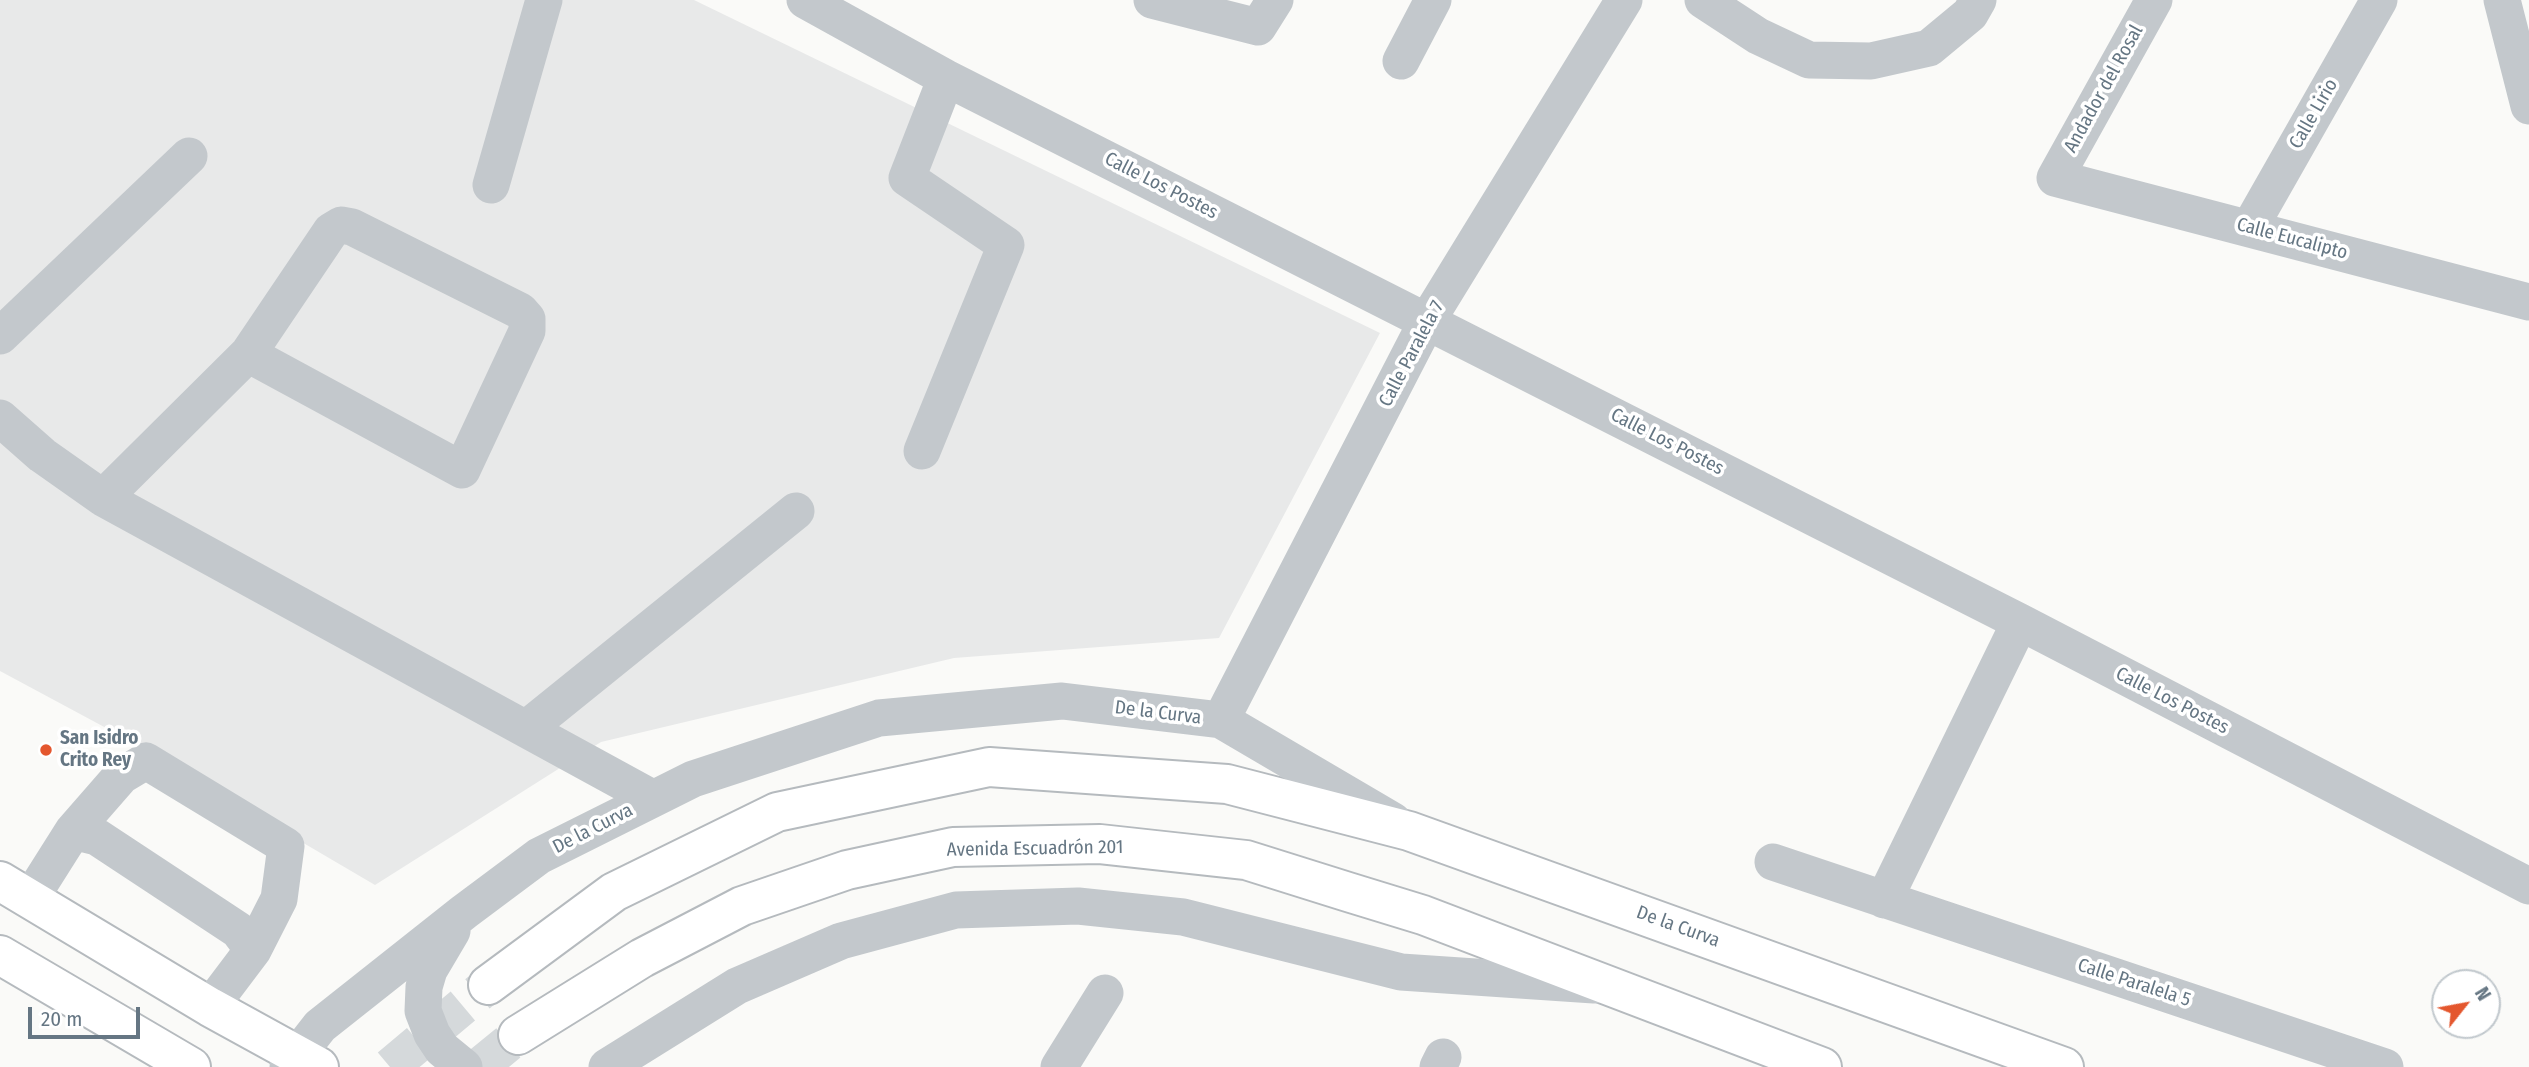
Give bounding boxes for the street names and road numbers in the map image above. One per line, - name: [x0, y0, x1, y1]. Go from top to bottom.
- street label: Andador del Rosal: [2060, 21, 2148, 157]
- street label: Calle Lirio: [2285, 75, 2343, 153]
- street label: Calle Los Postes: [1101, 148, 1221, 224]
- street label: Calle Eucalipto: [2234, 213, 2350, 265]
- street label: Calle Paralela 7: [1375, 297, 1449, 411]
- street label: Calle Los Postes: [1607, 404, 1727, 480]
- street label: Calle Los Postes: [2112, 663, 2232, 739]
- street label: De la Curva: [1113, 696, 1203, 730]
- street label: De la Curva: [549, 799, 637, 859]
- street label: Avenida Escuadrón 201: [946, 836, 1124, 862]
- street label: De la Curva: [1633, 901, 1723, 953]
- street label: Calle Paralela 5: [2075, 954, 2193, 1012]

